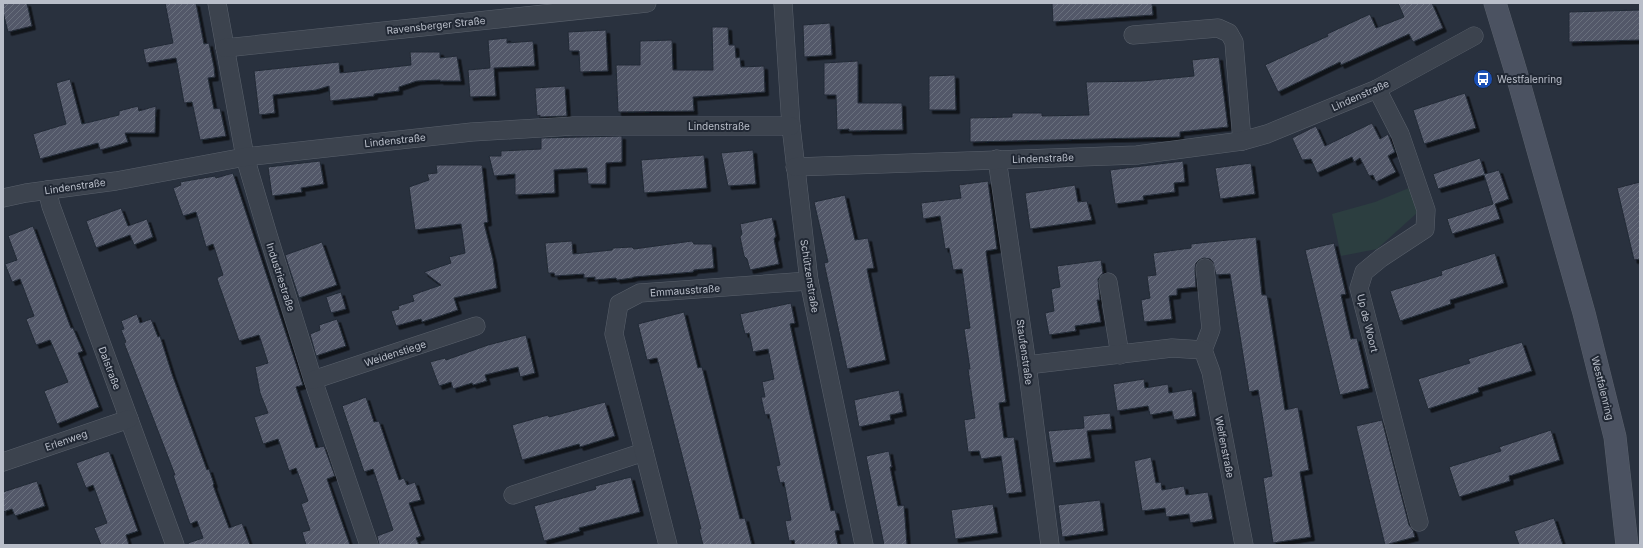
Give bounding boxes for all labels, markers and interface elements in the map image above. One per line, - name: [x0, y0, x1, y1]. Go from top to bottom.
- street label: Ravensberger Straße: [386, 14, 486, 36]
- bus stop icon: Westfalenring: [1472, 68, 1494, 90]
- place label: Westfalenring: [1497, 73, 1562, 85]
- street label: Lindenstraße: [1329, 77, 1391, 113]
- street label: Lindenstraße: [688, 120, 750, 132]
- street label: Lindenstraße: [364, 131, 427, 149]
- street label: Lindenstraße: [1012, 151, 1074, 165]
- street label: Lindenstraße: [44, 176, 107, 196]
- street label: Schützenstraße: [798, 238, 822, 314]
- street label: Industriestraße: [264, 241, 298, 313]
- street label: Emmausstraße: [650, 282, 721, 298]
- street label: Up de Woort: [1355, 293, 1381, 354]
- street label: Staufenstraße: [1014, 318, 1036, 386]
- street label: Weidenstiege: [363, 337, 428, 369]
- street label: Dalstraße: [96, 345, 124, 391]
- street label: Westfalenring: [1589, 355, 1617, 421]
- street label: Welfenstraße: [1213, 415, 1237, 479]
- street label: Erlenweg: [43, 427, 89, 453]

